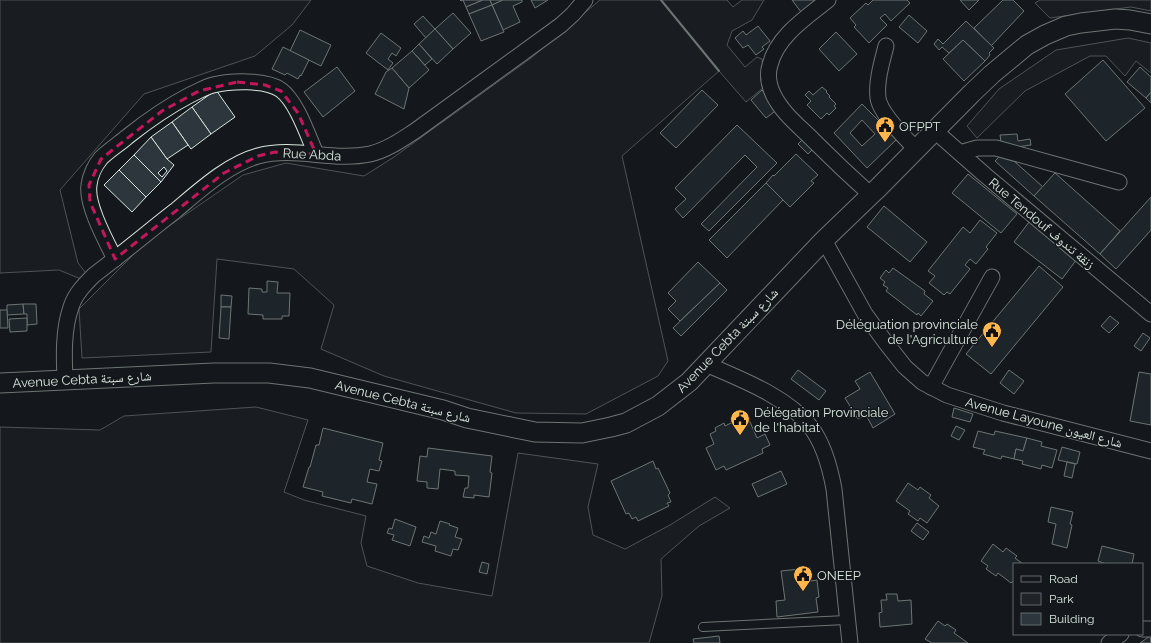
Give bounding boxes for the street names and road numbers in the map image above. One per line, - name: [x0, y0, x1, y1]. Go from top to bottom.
- street label: Rue Abda: [282, 145, 342, 164]
- street label: Rue Tendouf زنقة تندوف: [985, 175, 1098, 273]
- street label: Avenue Cebta شارع سبتة: [674, 285, 783, 397]
- street label: Avenue Cebta شارع سبتة: [12, 368, 152, 393]
- street label: Avenue Cebta شارع سبتة: [333, 377, 472, 428]
- street label: Avenue Layoune شارع العيون: [963, 394, 1124, 453]

